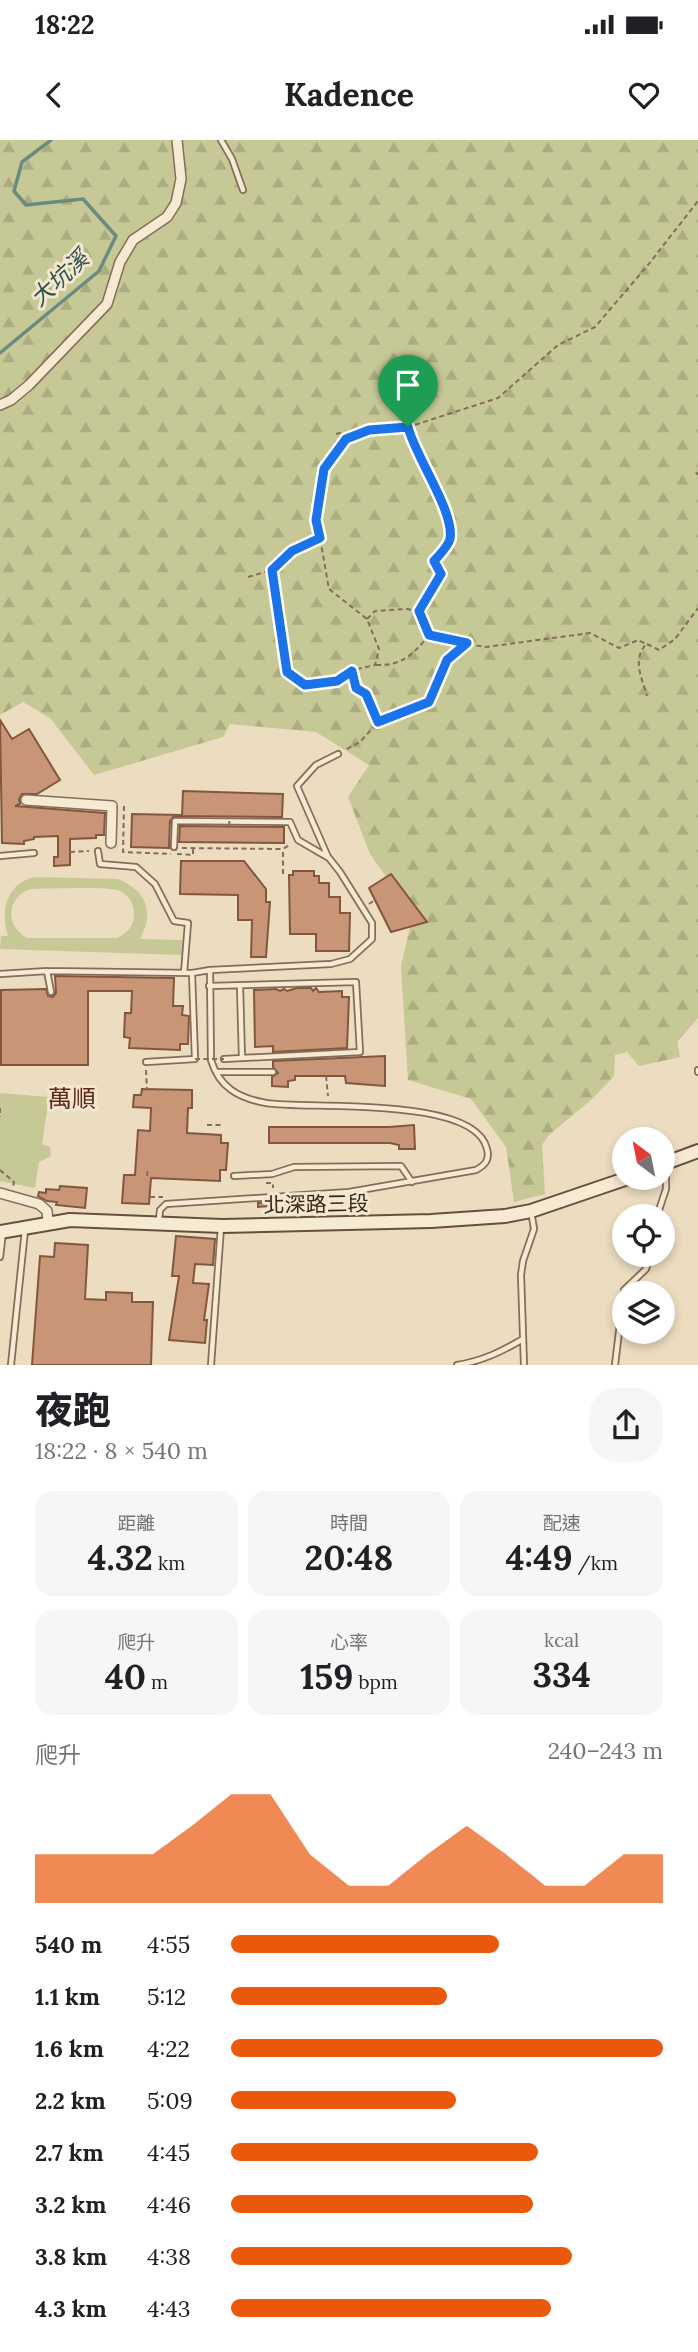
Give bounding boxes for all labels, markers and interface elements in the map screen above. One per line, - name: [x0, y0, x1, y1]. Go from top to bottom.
- text: 18:22: [35, 8, 95, 41]
- text: Kadence: [284, 74, 414, 115]
- icon: back: [35, 76, 73, 114]
- icon: heart: [625, 76, 663, 114]
- water label: 大坑溪: [24, 242, 96, 312]
- pin: [378, 355, 438, 427]
- icon: arrive: [389, 366, 427, 404]
- district label: 萬順: [48, 1083, 96, 1114]
- north arrow: [612, 1127, 676, 1190]
- map controls: [612, 1127, 675, 1344]
- street label: 北深路三段: [263, 1190, 369, 1218]
- button: locate: [612, 1204, 675, 1267]
- button: layers: [612, 1281, 675, 1344]
- text: 夜跑: [35, 1386, 111, 1434]
- button: share: [589, 1388, 663, 1462]
- text: 18:22 · 8 × 540 m: [35, 1436, 208, 1465]
- text: 距離: [117, 1511, 155, 1535]
- text: 時間: [330, 1511, 368, 1535]
- text: 配速: [543, 1511, 581, 1535]
- text: 4.32: [87, 1535, 153, 1580]
- text: 20:48: [305, 1535, 393, 1580]
- text: 4:49: [505, 1535, 573, 1580]
- text: km: [153, 1551, 185, 1575]
- text: /km: [573, 1551, 618, 1575]
- text: kcal: [544, 1628, 579, 1652]
- text: 爬升: [117, 1630, 155, 1654]
- text: 心率: [330, 1630, 368, 1654]
- text: 334: [532, 1652, 591, 1697]
- text: 40: [105, 1654, 146, 1699]
- text: 159: [300, 1654, 353, 1699]
- text: m: [146, 1670, 168, 1694]
- text: bpm: [353, 1670, 398, 1694]
- text: 240–243 m: [548, 1736, 663, 1765]
- text: 爬升: [35, 1740, 81, 1769]
- text: 540 m: [35, 1930, 102, 1959]
- text: 4:55: [147, 1930, 190, 1959]
- text: 1.1 km: [35, 1982, 100, 2011]
- text: 5:12: [147, 1982, 186, 2011]
- text: 1.6 km: [35, 2034, 104, 2063]
- text: 4:22: [147, 2034, 190, 2063]
- text: 2.2 km: [35, 2086, 106, 2115]
- text: 5:09: [147, 2086, 193, 2115]
- text: 2.7 km: [35, 2138, 104, 2167]
- text: 4:45: [147, 2138, 190, 2167]
- text: 3.2 km: [35, 2190, 106, 2219]
- text: 4:46: [147, 2190, 191, 2219]
- text: 3.8 km: [35, 2242, 107, 2271]
- text: 4:38: [147, 2242, 191, 2271]
- text: 4.3 km: [35, 2294, 107, 2323]
- text: 4:43: [147, 2294, 191, 2323]

